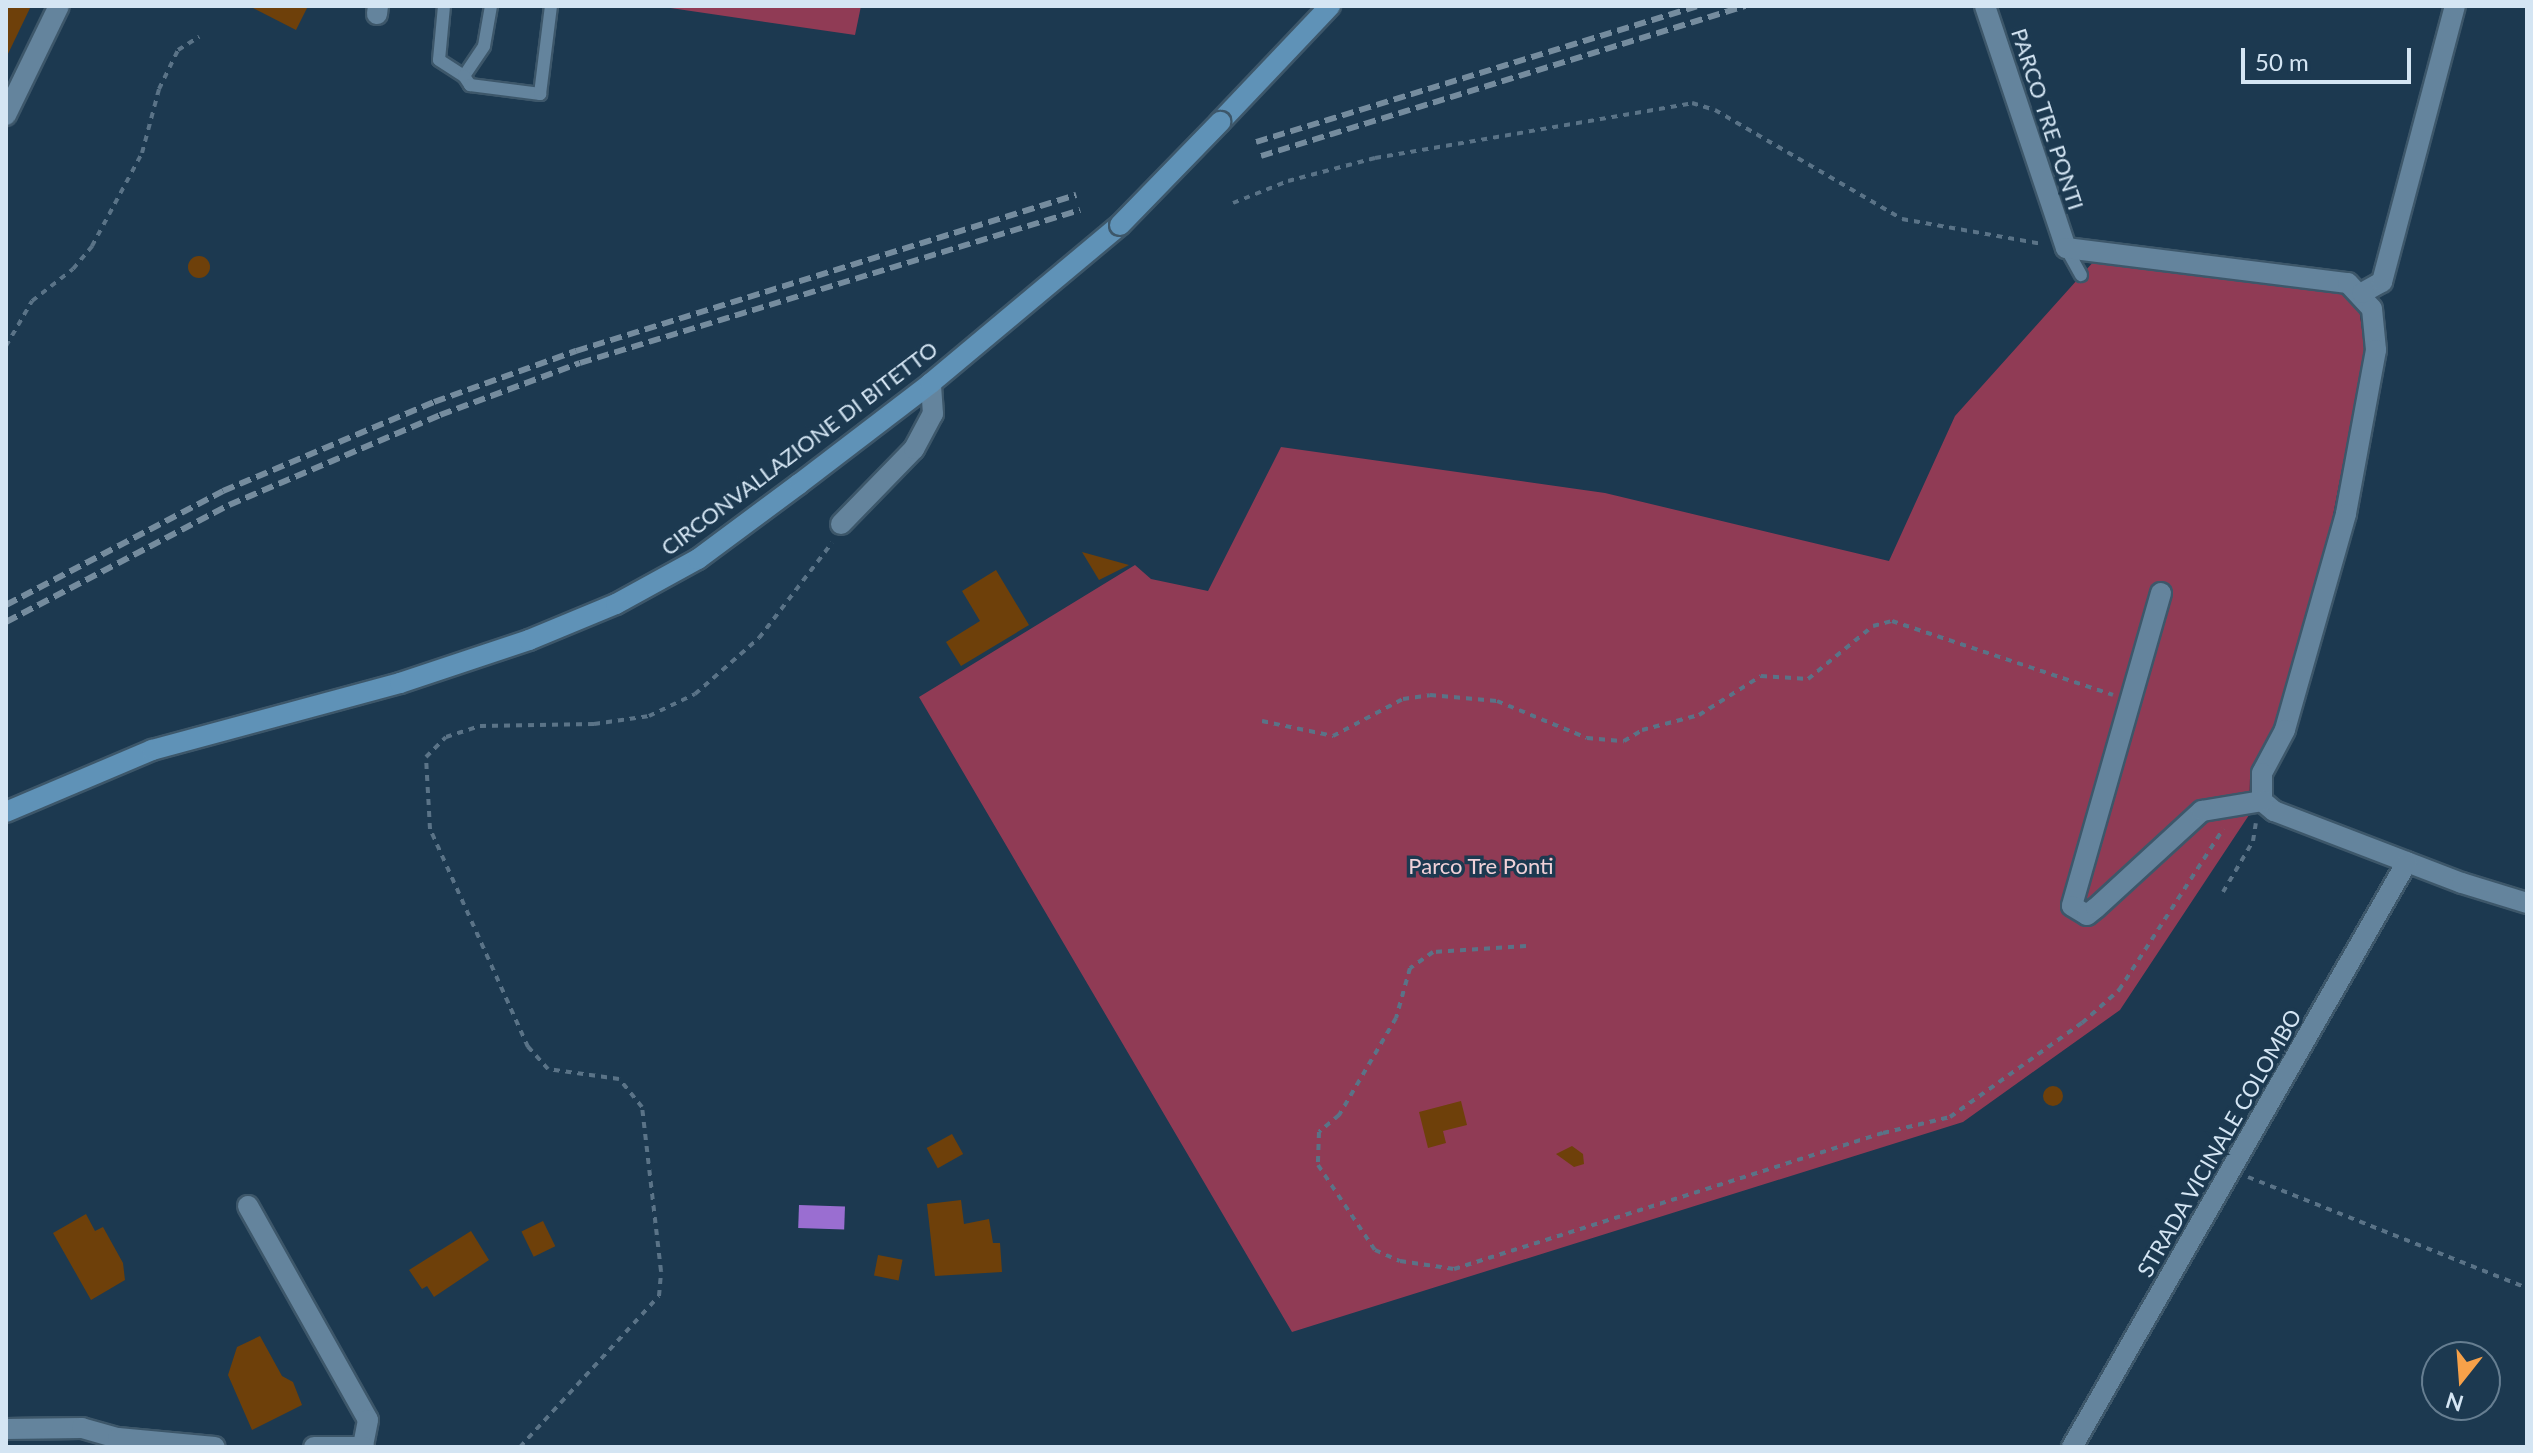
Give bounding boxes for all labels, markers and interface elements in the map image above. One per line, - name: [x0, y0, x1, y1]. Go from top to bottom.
- street label: PARCO TRE PONTI: [2006, 25, 2090, 213]
- scale bar: [2245, 32, 2415, 82]
- text: 50 m: [2255, 47, 2309, 76]
- street label: CIRCONVALLAZIONE DI BITETTO: [656, 335, 942, 561]
- park label: Parco Tre Ponti: [1408, 853, 1554, 879]
- street label: STRADA VICINALE COLOMBO: [2131, 1004, 2307, 1282]
- north arrow: [2421, 1341, 2501, 1421]
- text: N: [2442, 1387, 2466, 1418]

